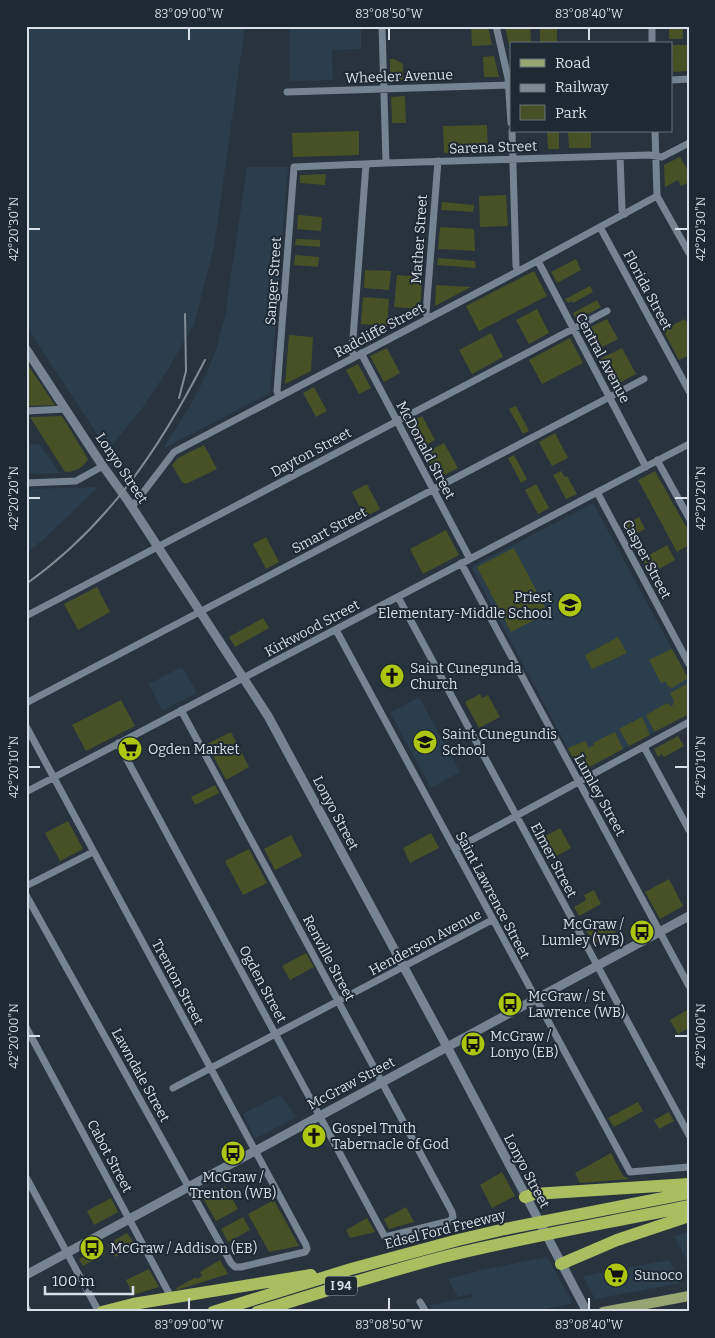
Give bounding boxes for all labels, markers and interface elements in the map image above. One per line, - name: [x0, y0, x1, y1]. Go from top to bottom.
- text: 83°09'00"W: [155, 7, 224, 21]
- text: 83°08'50"W: [355, 7, 424, 21]
- text: 83°08'40"W: [555, 7, 624, 21]
- legend: [510, 42, 672, 132]
- text: Road: [555, 54, 590, 72]
- street label: Wheeler Avenue: [345, 66, 453, 87]
- text: Railway: [555, 78, 609, 96]
- text: Park: [555, 104, 587, 122]
- street label: Sarena Street: [449, 137, 537, 158]
- street label: Mather Street: [408, 194, 431, 284]
- text: 42°20'30"N: [7, 196, 21, 261]
- text: 42°20'30"N: [694, 196, 708, 261]
- street label: Sanger Street: [262, 236, 285, 326]
- street label: Florida Street: [619, 247, 676, 333]
- street label: Radcliffe Street: [331, 300, 427, 361]
- street label: Central Avenue: [572, 310, 633, 406]
- street label: McDonald Street: [393, 398, 459, 502]
- street label: Dayton Street: [268, 424, 354, 481]
- street label: Lonyo Street: [92, 430, 151, 507]
- text: 42°20'20"N: [7, 465, 21, 530]
- text: 42°20'20"N: [694, 465, 708, 530]
- street label: Smart Street: [289, 504, 370, 557]
- street label: Casper Street: [618, 517, 675, 602]
- place label: Priest Elementary‑Middle School: [378, 589, 552, 622]
- school or university icon: Priest Elementary‑Middle School: [557, 592, 583, 618]
- street label: Kirkwood Street: [262, 596, 363, 661]
- place label: Saint Cunegunda Church: [410, 660, 522, 693]
- church icon: Saint Cunegunda Church: [379, 663, 405, 689]
- place label: Saint Cunegundis School: [442, 726, 557, 759]
- school or university icon: Saint Cunegundis School: [412, 729, 438, 755]
- text: 42°20'10"N: [7, 735, 21, 798]
- text: 42°20'10"N: [694, 735, 708, 798]
- supermarket icon: Ogden Market: [117, 736, 143, 762]
- place label: Ogden Market: [148, 741, 239, 758]
- street label: Lumley Street: [570, 751, 629, 839]
- street label: Lonyo Street: [309, 773, 362, 853]
- street label: Elmer Street: [527, 820, 580, 901]
- street label: Saint Lawrence Street: [452, 829, 533, 962]
- street label: Henderson Avenue: [366, 906, 484, 979]
- street label: Renville Street: [299, 912, 358, 1004]
- place label: McGraw / Lumley (WB): [541, 916, 625, 949]
- bus stop icon: McGraw / Lumley (WB): [629, 919, 655, 945]
- street label: Trenton Street: [148, 937, 207, 1028]
- street label: Ogden Street: [235, 943, 290, 1026]
- place label: McGraw / St Lawrence (WB): [528, 988, 625, 1021]
- bus stop icon: McGraw / St Lawrence (WB): [497, 991, 523, 1017]
- text: 42°20'00"N: [7, 1003, 21, 1069]
- text: 42°20'00"N: [694, 1003, 708, 1069]
- street label: Lawndale Street: [108, 1025, 173, 1125]
- place label: McGraw / Lonyo (EB): [490, 1028, 558, 1061]
- bus stop icon: McGraw / Lonyo (EB): [460, 1031, 486, 1057]
- street label: McGraw Street: [305, 1053, 398, 1114]
- street label: Cabot Street: [83, 1117, 136, 1196]
- place label: Gospel Truth Tabernacle of God: [332, 1120, 449, 1153]
- church icon: Gospel Truth Tabernacle of God: [301, 1123, 327, 1149]
- street label: Lonyo Street: [500, 1131, 553, 1211]
- bus stop icon: McGraw / Trenton (WB): [220, 1140, 246, 1166]
- place label: McGraw / Trenton (WB): [190, 1169, 276, 1202]
- street label: Edsel Ford Freeway: [383, 1206, 508, 1253]
- bus stop icon: McGraw / Addison (EB): [79, 1235, 105, 1261]
- place label: McGraw / Addison (EB): [110, 1240, 257, 1257]
- supermarket icon: Sunoco: [603, 1262, 629, 1288]
- scale bar: [45, 1263, 132, 1295]
- place label: Sunoco: [634, 1267, 683, 1284]
- text: 100 m: [52, 1272, 95, 1290]
- road number: I 94: [325, 1276, 357, 1295]
- text: 83°09'00"W: [155, 1318, 224, 1332]
- text: 83°08'50"W: [355, 1318, 424, 1332]
- text: 83°08'40"W: [555, 1318, 624, 1332]

